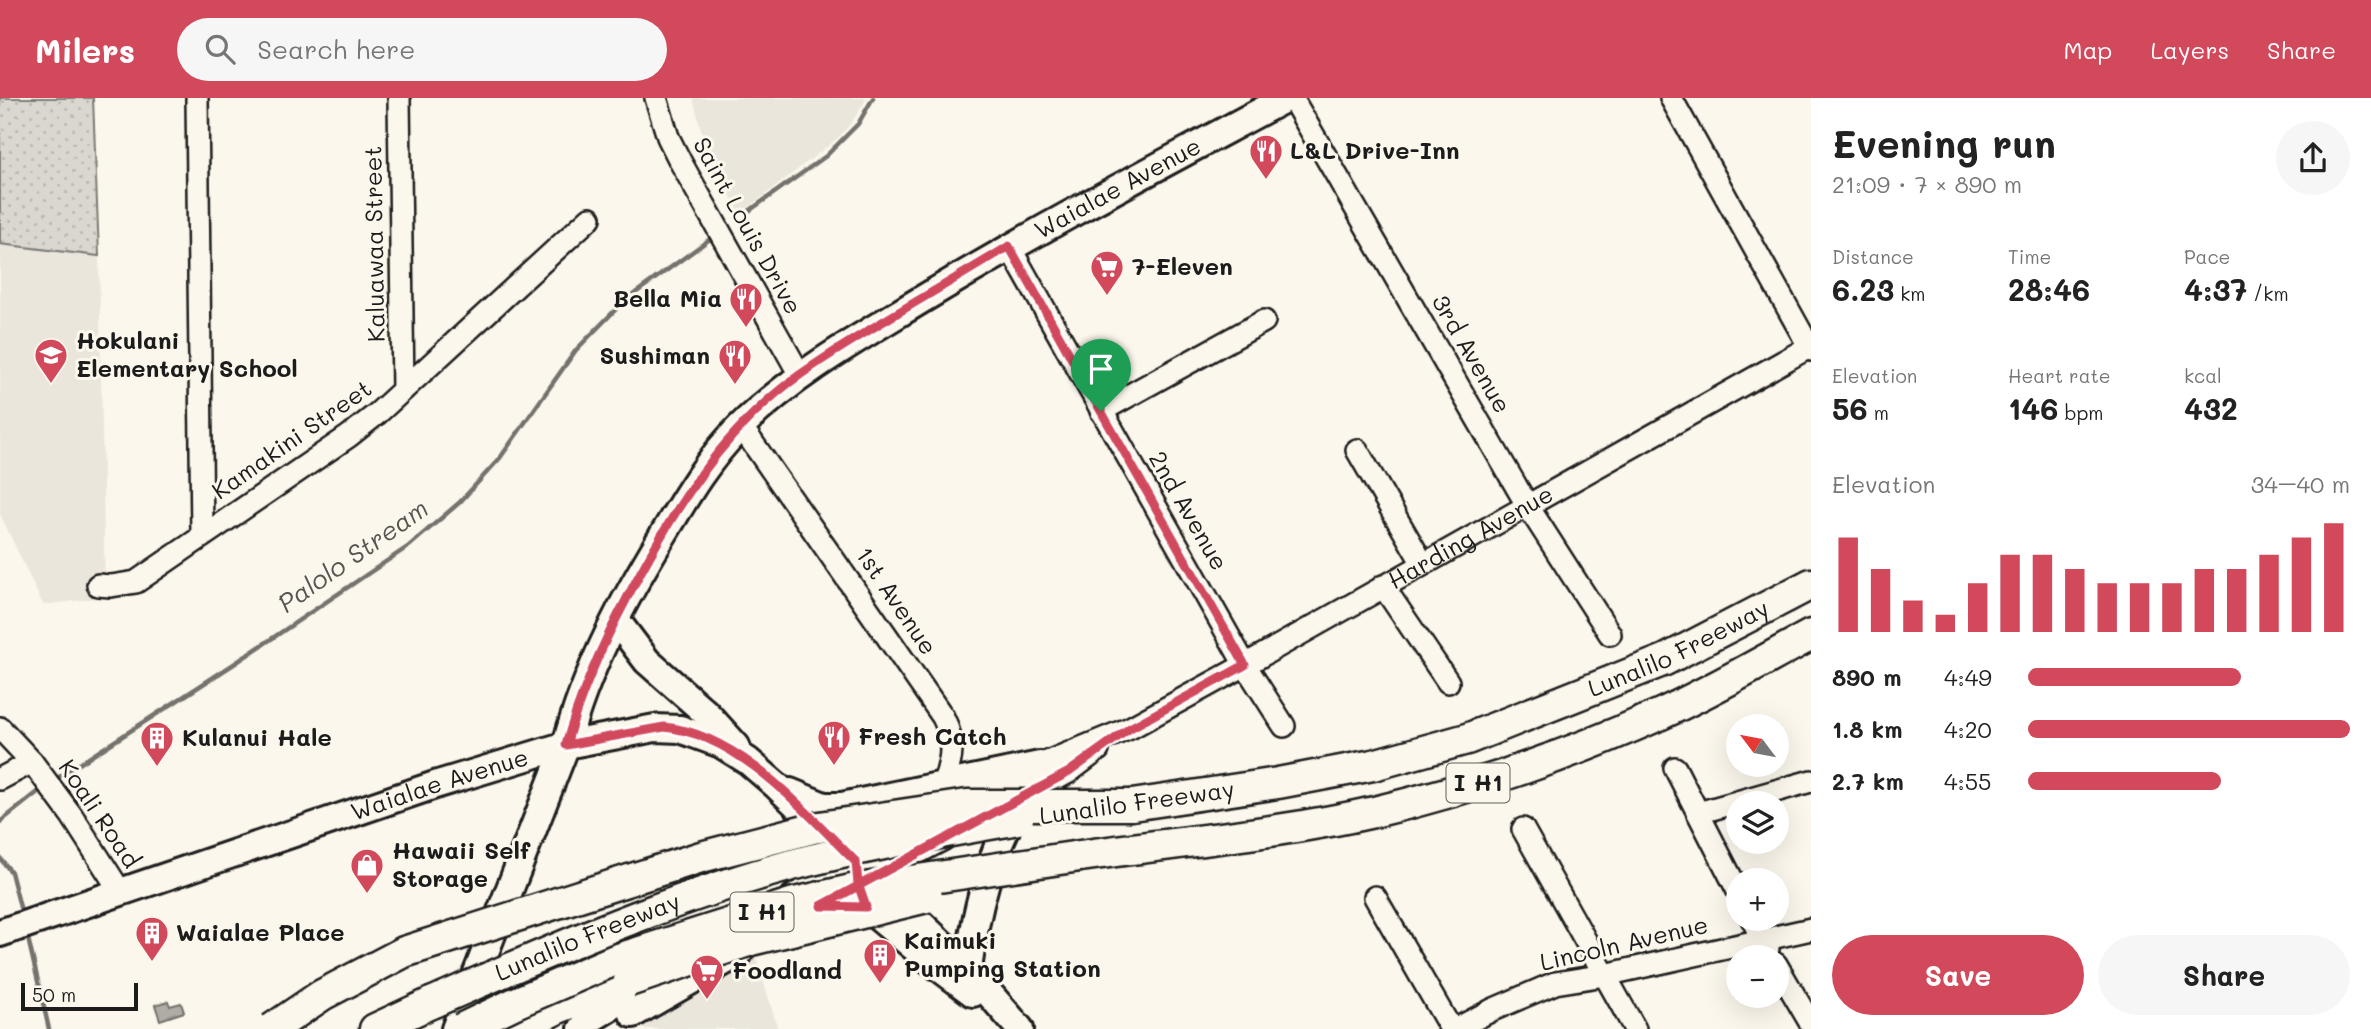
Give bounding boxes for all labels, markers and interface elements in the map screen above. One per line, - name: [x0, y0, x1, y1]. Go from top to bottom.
- search box: [177, 18, 667, 81]
- text: Milers: [35, 28, 135, 71]
- icon: search: [201, 30, 239, 68]
- text: Search here: [257, 32, 415, 66]
- text: Map: [2064, 34, 2112, 65]
- text: Layers: [2150, 34, 2229, 65]
- text: Share: [2267, 34, 2336, 65]
- text: Evening run: [1832, 118, 2056, 168]
- button: share: [2276, 121, 2350, 195]
- street label: Waialae Avenue: [1028, 129, 1206, 245]
- street label: Saint Louis Drive: [687, 131, 810, 319]
- restaurant icon: L&L Drive-Inn: [1247, 132, 1285, 181]
- place label: L&L Drive-Inn: [1290, 134, 1460, 165]
- street label: Kaluawaa Street: [356, 146, 391, 342]
- text: 21:09 · 7 × 890 m: [1832, 169, 2022, 199]
- text: Distance: [1832, 244, 1914, 269]
- text: Time: [2008, 244, 2051, 269]
- text: Pace: [2184, 244, 2230, 269]
- supermarket icon: 7-Eleven: [1088, 248, 1126, 297]
- place label: 7-Eleven: [1132, 250, 1233, 281]
- text: 6.23: [1832, 269, 1894, 309]
- text: 28:46: [2008, 269, 2090, 309]
- text: 4:37: [2184, 269, 2247, 309]
- restaurant icon: Bella Mia: [727, 280, 765, 329]
- text: km: [1894, 281, 1925, 306]
- text: /km: [2247, 281, 2289, 306]
- place label: Bella Mia: [613, 282, 722, 313]
- street label: 3rd Avenue: [1426, 288, 1519, 418]
- place label: Hokulani Elementary School: [76, 324, 298, 383]
- school or university icon: Hokulani Elementary School: [32, 336, 70, 385]
- restaurant icon: Sushiman: [716, 337, 754, 386]
- place label: Sushiman: [600, 339, 710, 370]
- pin: [1071, 339, 1131, 411]
- icon: arrive: [1082, 350, 1120, 388]
- text: Elevation: [1832, 363, 1917, 388]
- text: Heart rate: [2008, 363, 2111, 388]
- text: kcal: [2184, 363, 2222, 388]
- street label: Kamakini Street: [205, 372, 377, 506]
- text: 56: [1832, 388, 1868, 428]
- text: 146: [2008, 388, 2058, 428]
- text: 432: [2184, 388, 2238, 428]
- text: m: [1868, 400, 1889, 425]
- text: bpm: [2058, 400, 2104, 425]
- street label: 2nd Avenue: [1143, 445, 1236, 575]
- text: Elevation: [1832, 469, 1935, 499]
- text: 34–40 m: [2251, 469, 2350, 499]
- street label: Harding Avenue: [1382, 478, 1558, 595]
- water label: Palolo Stream: [270, 491, 434, 620]
- street label: 1st Avenue: [850, 540, 945, 660]
- street label: Lunalilo Freeway: [1583, 592, 1774, 703]
- text: 890 m: [1832, 662, 1901, 692]
- text: 4:49: [1944, 662, 1992, 692]
- north arrow: [1726, 714, 1788, 777]
- map controls: [1726, 714, 1789, 1008]
- text: 1.8 km: [1832, 714, 1902, 744]
- text: 4:20: [1944, 714, 1992, 744]
- restaurant icon: Fresh Catch: [815, 718, 853, 767]
- building icon: Kulanui Hale: [138, 719, 176, 768]
- place label: Fresh Catch: [858, 720, 1006, 751]
- place label: Kulanui Hale: [182, 721, 332, 752]
- street label: Waialae Avenue: [346, 740, 532, 827]
- street label: Koali Road: [53, 753, 148, 873]
- road number: I H1: [1446, 764, 1510, 803]
- text: 2.7 km: [1832, 766, 1904, 796]
- text: 4:55: [1944, 766, 1991, 796]
- street label: Lunalilo Freeway: [1037, 772, 1236, 831]
- button: layers: [1726, 791, 1789, 854]
- place label: Hawaii Self Storage: [392, 834, 531, 893]
- shop icon: Hawaii Self Storage: [348, 846, 386, 895]
- button: +: [1726, 868, 1789, 931]
- street label: Lunalilo Freeway: [490, 885, 684, 987]
- road number: I H1: [730, 892, 794, 932]
- street label: Lincoln Avenue: [1537, 908, 1711, 977]
- building icon: Waialae Place: [133, 914, 171, 963]
- place label: Waialae Place: [176, 916, 344, 947]
- place label: Kaimuki Pumping Station: [904, 924, 1101, 983]
- button: Save: [1832, 935, 2084, 1015]
- button: Share: [2098, 935, 2350, 1015]
- building icon: Kaimuki Pumping Station: [861, 936, 899, 985]
- button: −: [1726, 945, 1789, 1008]
- supermarket icon: Foodland: [688, 952, 726, 1001]
- place label: Foodland: [732, 954, 842, 985]
- scale bar: [21, 980, 138, 1012]
- text: 50 m: [32, 982, 76, 1007]

